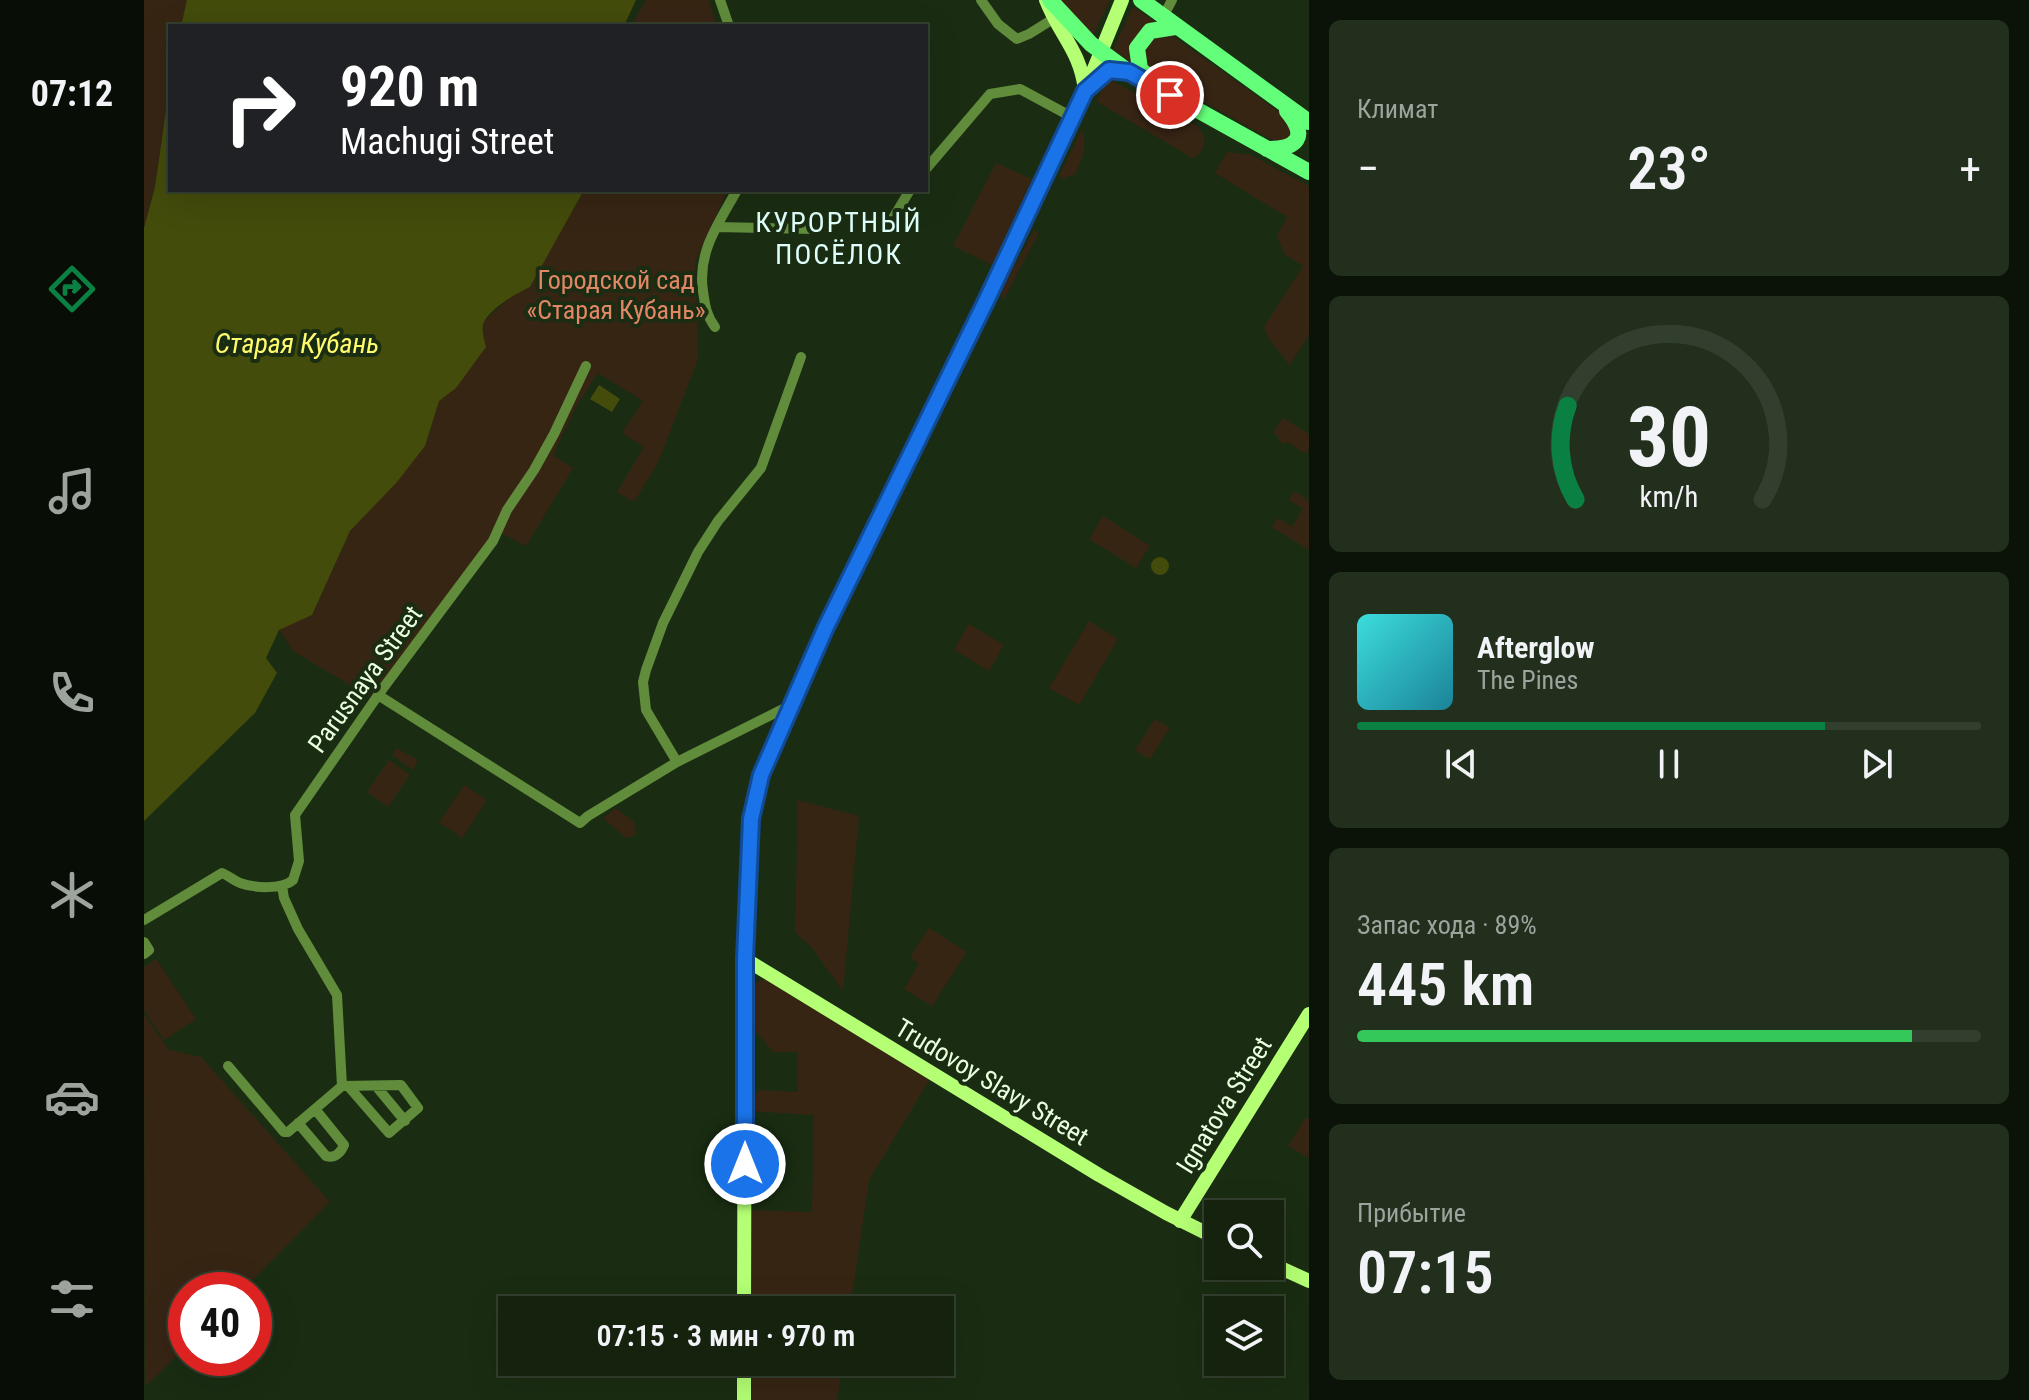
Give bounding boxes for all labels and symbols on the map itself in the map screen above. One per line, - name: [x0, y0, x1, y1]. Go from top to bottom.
- pin: [1136, 61, 1204, 129]
- district label: КУРОРТНЫЙ ПОСЁЛОК: [755, 206, 923, 271]
- park label: Городской сад «Старая Кубань»: [526, 265, 706, 325]
- water label: Старая Кубань: [215, 327, 379, 360]
- street label: Parusnaya Street: [302, 600, 428, 758]
- street label: Trudovoy Slavy Street: [890, 1012, 1094, 1152]
- street label: Ignatova Street: [1170, 1031, 1278, 1179]
- position arrow: [703, 1122, 787, 1206]
- speed limit sign: 40: [168, 1272, 272, 1376]

